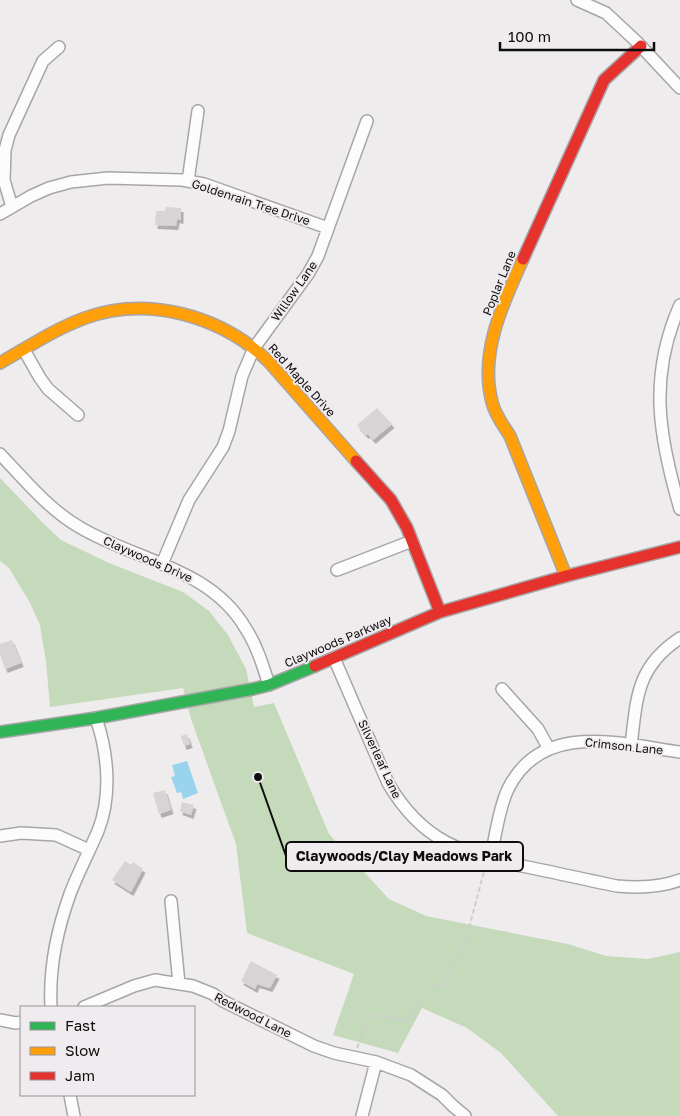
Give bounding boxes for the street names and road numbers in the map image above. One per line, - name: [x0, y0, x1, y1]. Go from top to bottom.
- street label: Goldenrain Tree Drive: [190, 176, 312, 228]
- street label: Poplar Lane: [479, 248, 519, 318]
- street label: Willow Lane: [268, 258, 320, 324]
- street label: Red Maple Drive: [265, 340, 339, 420]
- street label: Claywoods Drive: [101, 533, 195, 585]
- street label: Claywoods Parkway: [282, 612, 394, 670]
- street label: Silverleaf Lane: [355, 717, 405, 801]
- street label: Crimson Lane: [584, 734, 664, 758]
- street label: Redwood Lane: [212, 989, 294, 1041]

